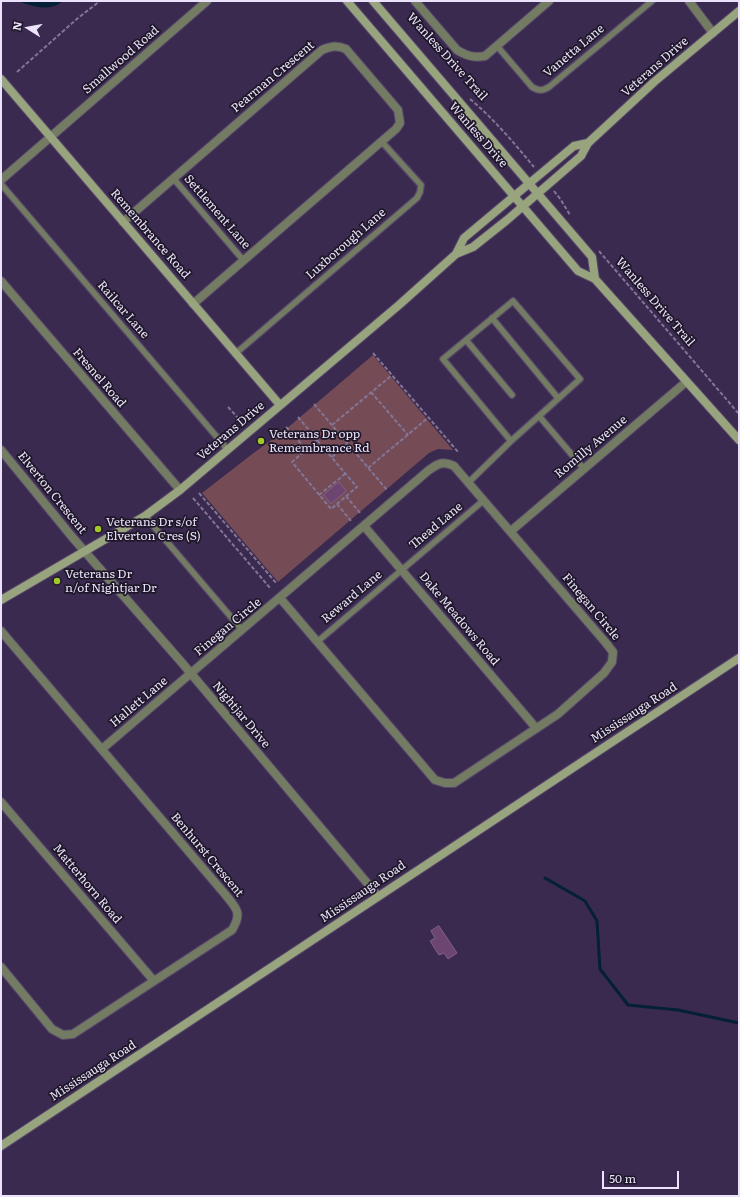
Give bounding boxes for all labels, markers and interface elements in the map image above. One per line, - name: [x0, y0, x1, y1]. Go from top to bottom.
- north arrow: [8, 8, 48, 48]
- street label: Wanless Drive Trail: [404, 10, 490, 104]
- text: N: [7, 20, 25, 32]
- street label: Vanetta Lane: [541, 21, 607, 81]
- street label: Smallwood Road: [80, 23, 162, 97]
- street label: Veterans Drive: [619, 34, 691, 100]
- street label: Pearman Crescent: [229, 38, 317, 116]
- street label: Wanless Drive: [446, 99, 510, 171]
- street label: Settlement Lane: [181, 172, 253, 252]
- street label: Remembrance Road: [107, 186, 193, 282]
- street label: Luxborough Lane: [303, 205, 389, 283]
- street label: Wanless Drive Trail: [612, 255, 698, 349]
- street label: Railcar Lane: [94, 278, 152, 342]
- street label: Fresnel Road: [69, 345, 129, 411]
- street label: Veterans Drive: [194, 399, 268, 463]
- street label: Romilly Avenue: [552, 413, 630, 481]
- place label: Veterans Dr opp Remembrance Rd: [269, 427, 370, 455]
- marker: Veterans Dr opp Remembrance Rd: [256, 436, 266, 446]
- street label: Elverton Crescent: [14, 449, 90, 537]
- street label: Thead Lane: [406, 500, 466, 552]
- place label: Veterans Dr s/of Elverton Cres (S): [106, 515, 201, 543]
- marker: Veterans Dr s/of Elverton Cres (S): [93, 524, 103, 534]
- place label: Veterans Dr n/of Nightjar Dr: [65, 567, 157, 595]
- street label: Reward Lane: [319, 568, 385, 626]
- street label: Dake Meadows Road: [416, 569, 502, 669]
- street label: Finegan Circle: [559, 571, 623, 643]
- marker: Veterans Dr n/of Nightjar Dr: [52, 576, 62, 586]
- street label: Finegan Circle: [192, 595, 264, 659]
- street label: Hallett Lane: [107, 674, 171, 730]
- street label: Nightjar Drive: [209, 679, 273, 751]
- street label: Mississauga Road: [588, 680, 680, 746]
- street label: Benhurst Crescent: [168, 810, 246, 900]
- street label: Matterhorn Road: [50, 841, 124, 927]
- street label: Mississauga Road: [318, 858, 408, 926]
- street label: Mississauga Road: [47, 1038, 139, 1104]
- scale bar: [604, 1163, 681, 1189]
- text: 50 m: [609, 1169, 636, 1187]

